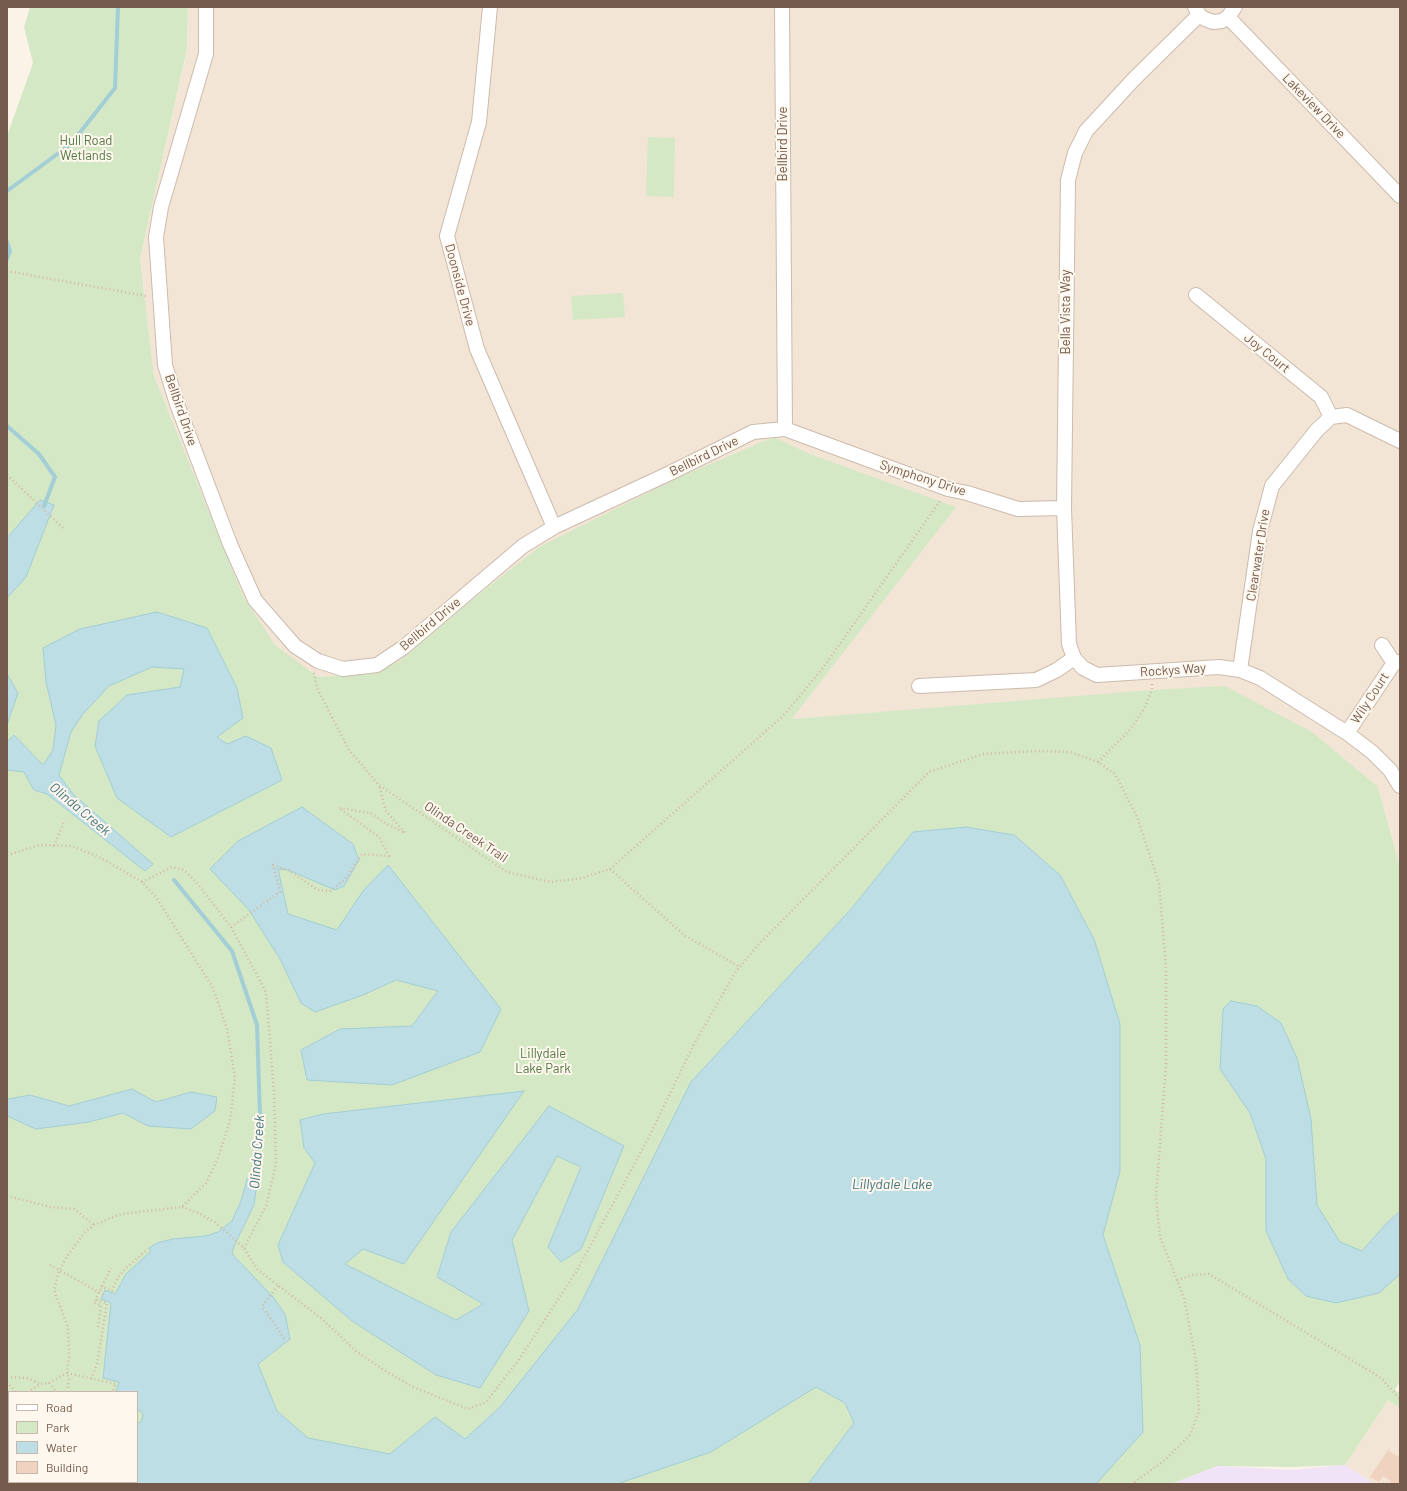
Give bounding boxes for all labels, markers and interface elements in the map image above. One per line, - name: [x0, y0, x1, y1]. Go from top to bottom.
- street label: Lakeview Drive: [1279, 70, 1349, 142]
- street label: Bellbird Drive: [775, 107, 791, 181]
- park label: Hull Road Wetlands: [60, 133, 112, 164]
- street label: Doonside Drive: [442, 242, 478, 328]
- street label: Bella Vista Way: [1058, 270, 1074, 354]
- street label: Joy Court: [1241, 330, 1293, 376]
- street label: Bellbird Drive: [161, 372, 201, 448]
- street label: Bellbird Drive: [667, 433, 741, 479]
- street label: Symphony Drive: [878, 457, 968, 499]
- street label: Clearwater Drive: [1243, 508, 1273, 602]
- street label: Bellbird Drive: [396, 594, 464, 654]
- street label: Rockys Way: [1140, 660, 1206, 680]
- street label: Wily Court: [1348, 669, 1392, 727]
- water label: Olinda Creek: [46, 779, 114, 839]
- street label: Olinda Creek Trail: [421, 798, 511, 866]
- park label: Lillydale Lake Park: [515, 1046, 571, 1077]
- water label: Olinda Creek: [246, 1114, 268, 1190]
- water label: Lillydale Lake: [852, 1176, 932, 1192]
- legend: [8, 1391, 138, 1483]
- text: Road: [46, 1400, 73, 1414]
- text: Park: [46, 1420, 70, 1434]
- text: Water: [46, 1440, 77, 1454]
- text: Building: [46, 1460, 88, 1474]

